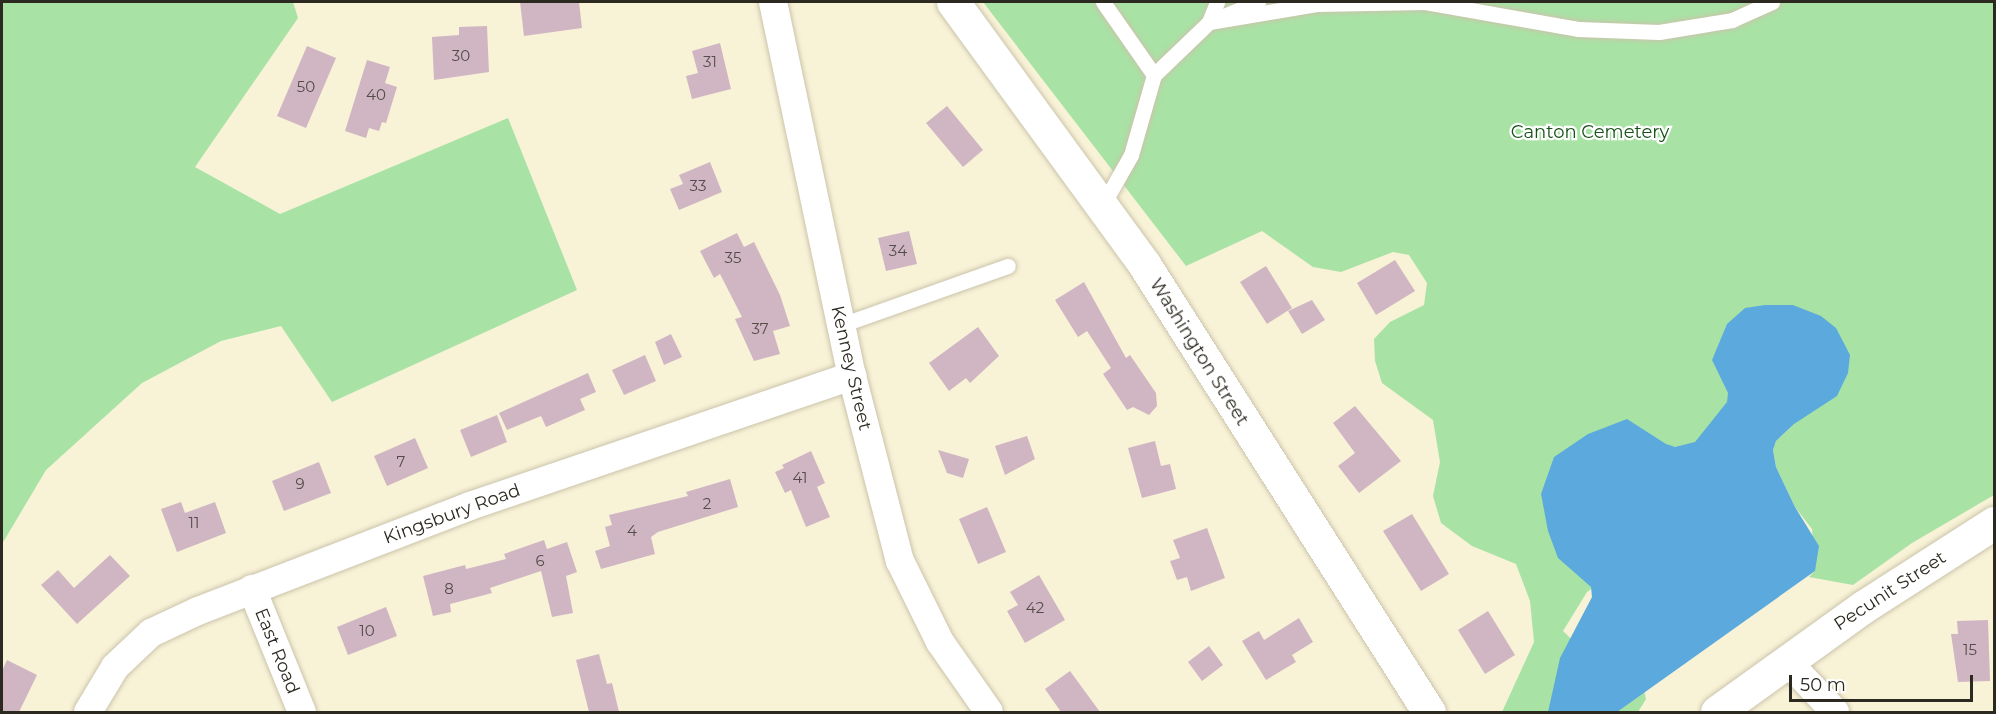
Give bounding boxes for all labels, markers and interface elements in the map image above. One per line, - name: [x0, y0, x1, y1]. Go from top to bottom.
- house number: 30: [452, 47, 470, 65]
- house number: 31: [703, 53, 717, 71]
- house number: 50: [297, 78, 315, 96]
- house number: 40: [366, 86, 386, 104]
- park label: Canton Cemetery: [1511, 121, 1669, 143]
- house number: 33: [690, 177, 706, 195]
- house number: 34: [889, 242, 907, 260]
- house number: 35: [725, 249, 741, 267]
- street label: Washington Street: [1145, 274, 1253, 430]
- street label: Kenney Street: [826, 304, 876, 432]
- house number: 37: [751, 320, 769, 338]
- house number: 7: [397, 453, 405, 471]
- house number: 41: [793, 469, 807, 487]
- house number: 9: [295, 475, 305, 493]
- street label: Kingsbury Road: [381, 479, 523, 549]
- house number: 2: [703, 495, 711, 513]
- house number: 11: [189, 514, 199, 532]
- house number: 4: [627, 522, 637, 540]
- street label: Pecunit Street: [1830, 547, 1950, 635]
- house number: 6: [535, 552, 545, 570]
- house number: 8: [444, 580, 454, 598]
- house number: 42: [1026, 599, 1044, 617]
- street label: East Road: [250, 605, 304, 697]
- house number: 10: [359, 622, 375, 640]
- house number: 15: [1963, 641, 1977, 659]
- scale bar: [1792, 663, 1976, 701]
- text: 50 m: [1800, 674, 1846, 696]

